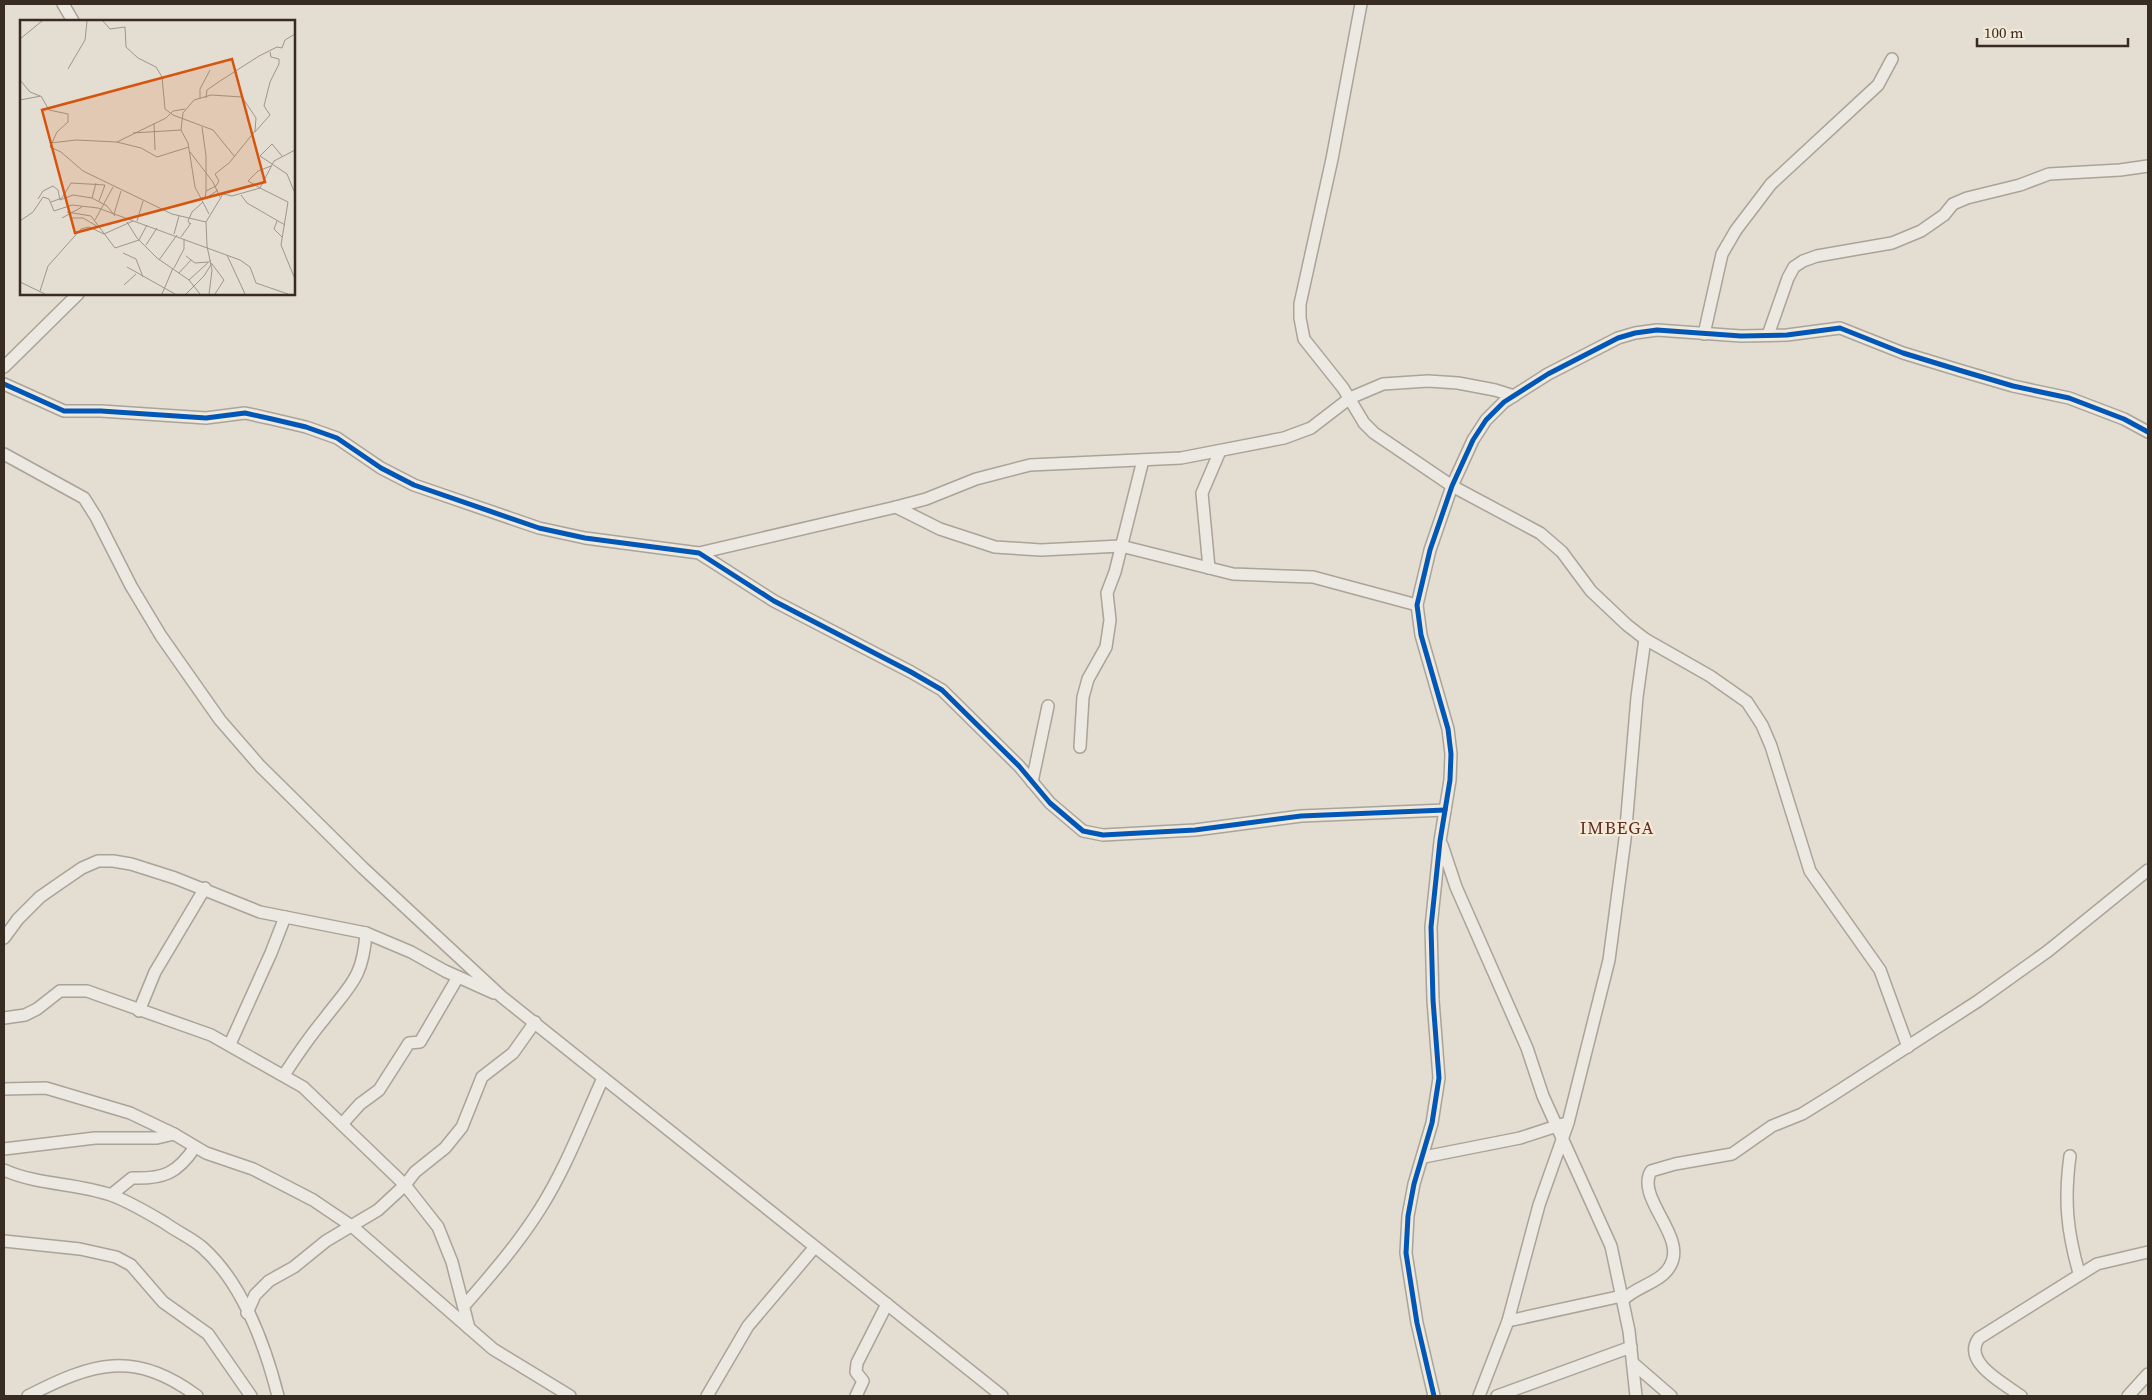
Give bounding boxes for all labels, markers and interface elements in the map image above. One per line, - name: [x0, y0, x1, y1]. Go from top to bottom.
- scale bar: [1977, 15, 2128, 47]
- inset map: [20, 20, 295, 295]
- text: 100 m: [1984, 22, 2024, 43]
- district label: IMBEGA: [1580, 815, 1654, 840]

